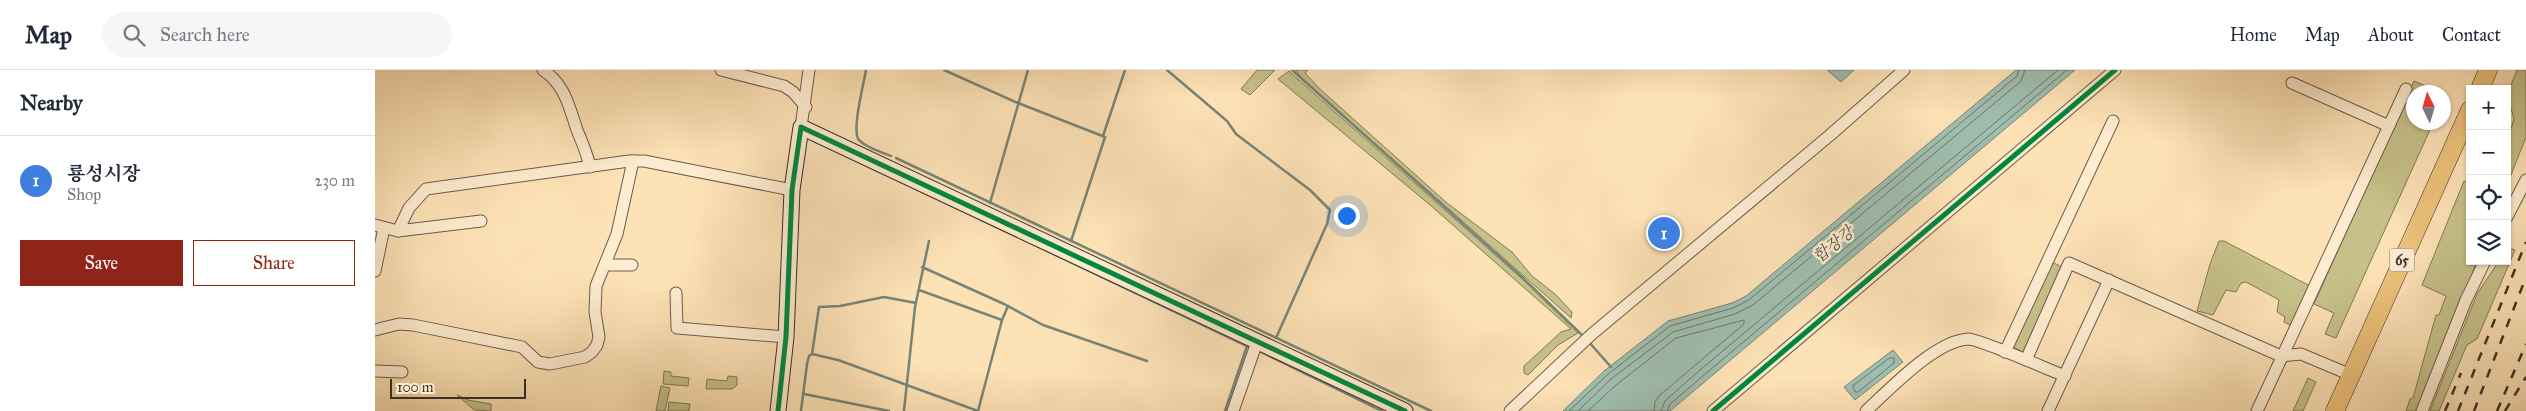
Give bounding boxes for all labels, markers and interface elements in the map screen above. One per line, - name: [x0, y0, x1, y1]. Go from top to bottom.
- search box: [102, 12, 452, 57]
- text: Map: [25, 20, 72, 50]
- icon: search: [120, 21, 148, 49]
- text: Search here: [160, 23, 250, 46]
- text: Home: [2230, 24, 2277, 46]
- text: Map: [2305, 24, 2340, 46]
- text: About: [2368, 24, 2414, 46]
- text: Contact: [2442, 24, 2501, 46]
- north arrow: [2406, 85, 2451, 130]
- map controls: [2466, 85, 2511, 265]
- button: +: [2466, 85, 2511, 130]
- text: Nearby: [20, 90, 83, 116]
- button: −: [2466, 130, 2511, 175]
- text: 룡성시장: [67, 162, 140, 185]
- text: 1: [33, 171, 39, 190]
- text: 230 m: [315, 171, 355, 190]
- button: locate: [2466, 175, 2511, 220]
- text: Shop: [67, 185, 101, 204]
- your location: [1334, 203, 1360, 229]
- pin: 1: [1648, 214, 1680, 252]
- button: layers: [2466, 220, 2511, 265]
- water label: 합장강: [1809, 221, 1859, 266]
- button: Save: [20, 240, 183, 286]
- button: Share: [193, 240, 355, 286]
- road number: 65: [2389, 248, 2415, 272]
- scale bar: [390, 376, 526, 399]
- text: 100 m: [397, 379, 434, 396]

